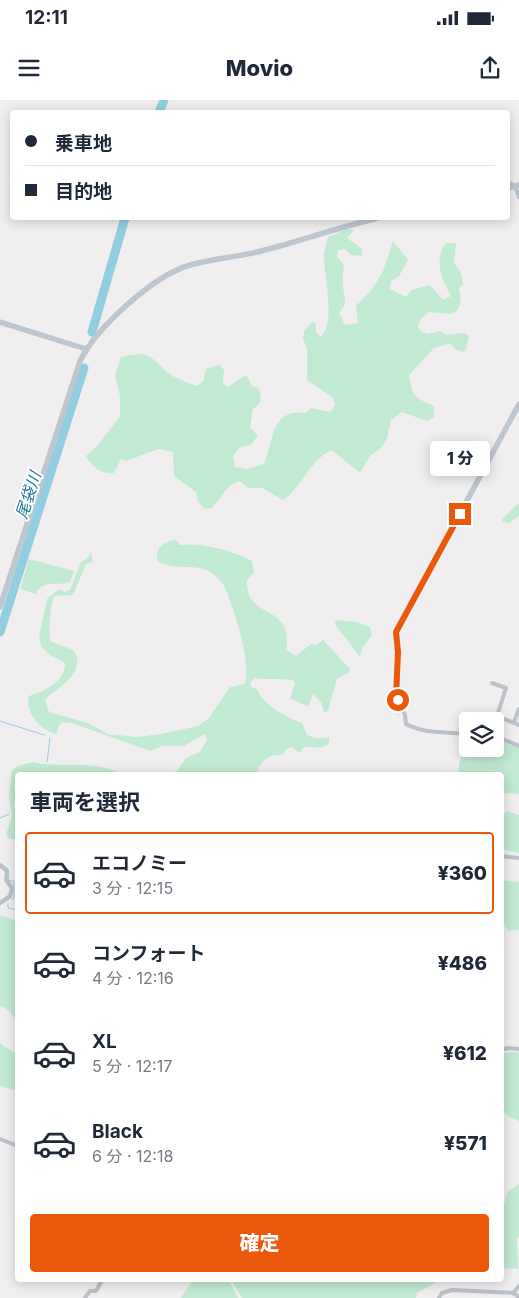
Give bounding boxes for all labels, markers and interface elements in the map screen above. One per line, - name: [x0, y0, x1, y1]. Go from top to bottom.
- text: 12:11: [25, 6, 68, 29]
- icon: menu: [15, 54, 43, 82]
- icon: share: [476, 54, 504, 82]
- text: Movio: [226, 55, 293, 81]
- text: 乗車地: [55, 132, 112, 155]
- text: 目的地: [55, 180, 112, 203]
- callout: 1 分: [430, 442, 490, 476]
- text: 1 分: [447, 448, 473, 468]
- water label: 尾袋川: [11, 467, 46, 521]
- route end: [449, 503, 471, 525]
- route start: [387, 689, 409, 711]
- map controls: [459, 712, 504, 757]
- button: layers: [459, 712, 504, 757]
- text: 車両を選択: [30, 789, 140, 815]
- icon: car: [32, 851, 77, 896]
- text: エコノミー: [92, 852, 187, 875]
- text: ¥360: [438, 862, 487, 885]
- text: 3 分 · 12:15: [92, 878, 173, 898]
- icon: car: [32, 941, 77, 986]
- text: コンフォート: [92, 942, 205, 965]
- text: ¥486: [438, 952, 487, 975]
- text: 4 分 · 12:16: [92, 968, 174, 988]
- text: XL: [92, 1030, 117, 1053]
- icon: car: [32, 1031, 77, 1076]
- text: ¥612: [443, 1042, 487, 1065]
- text: 5 分 · 12:17: [92, 1056, 172, 1076]
- text: Black: [92, 1120, 143, 1143]
- icon: car: [32, 1121, 77, 1166]
- text: ¥571: [444, 1132, 487, 1155]
- text: 6 分 · 12:18: [92, 1146, 173, 1166]
- button: 確定: [30, 1214, 489, 1272]

